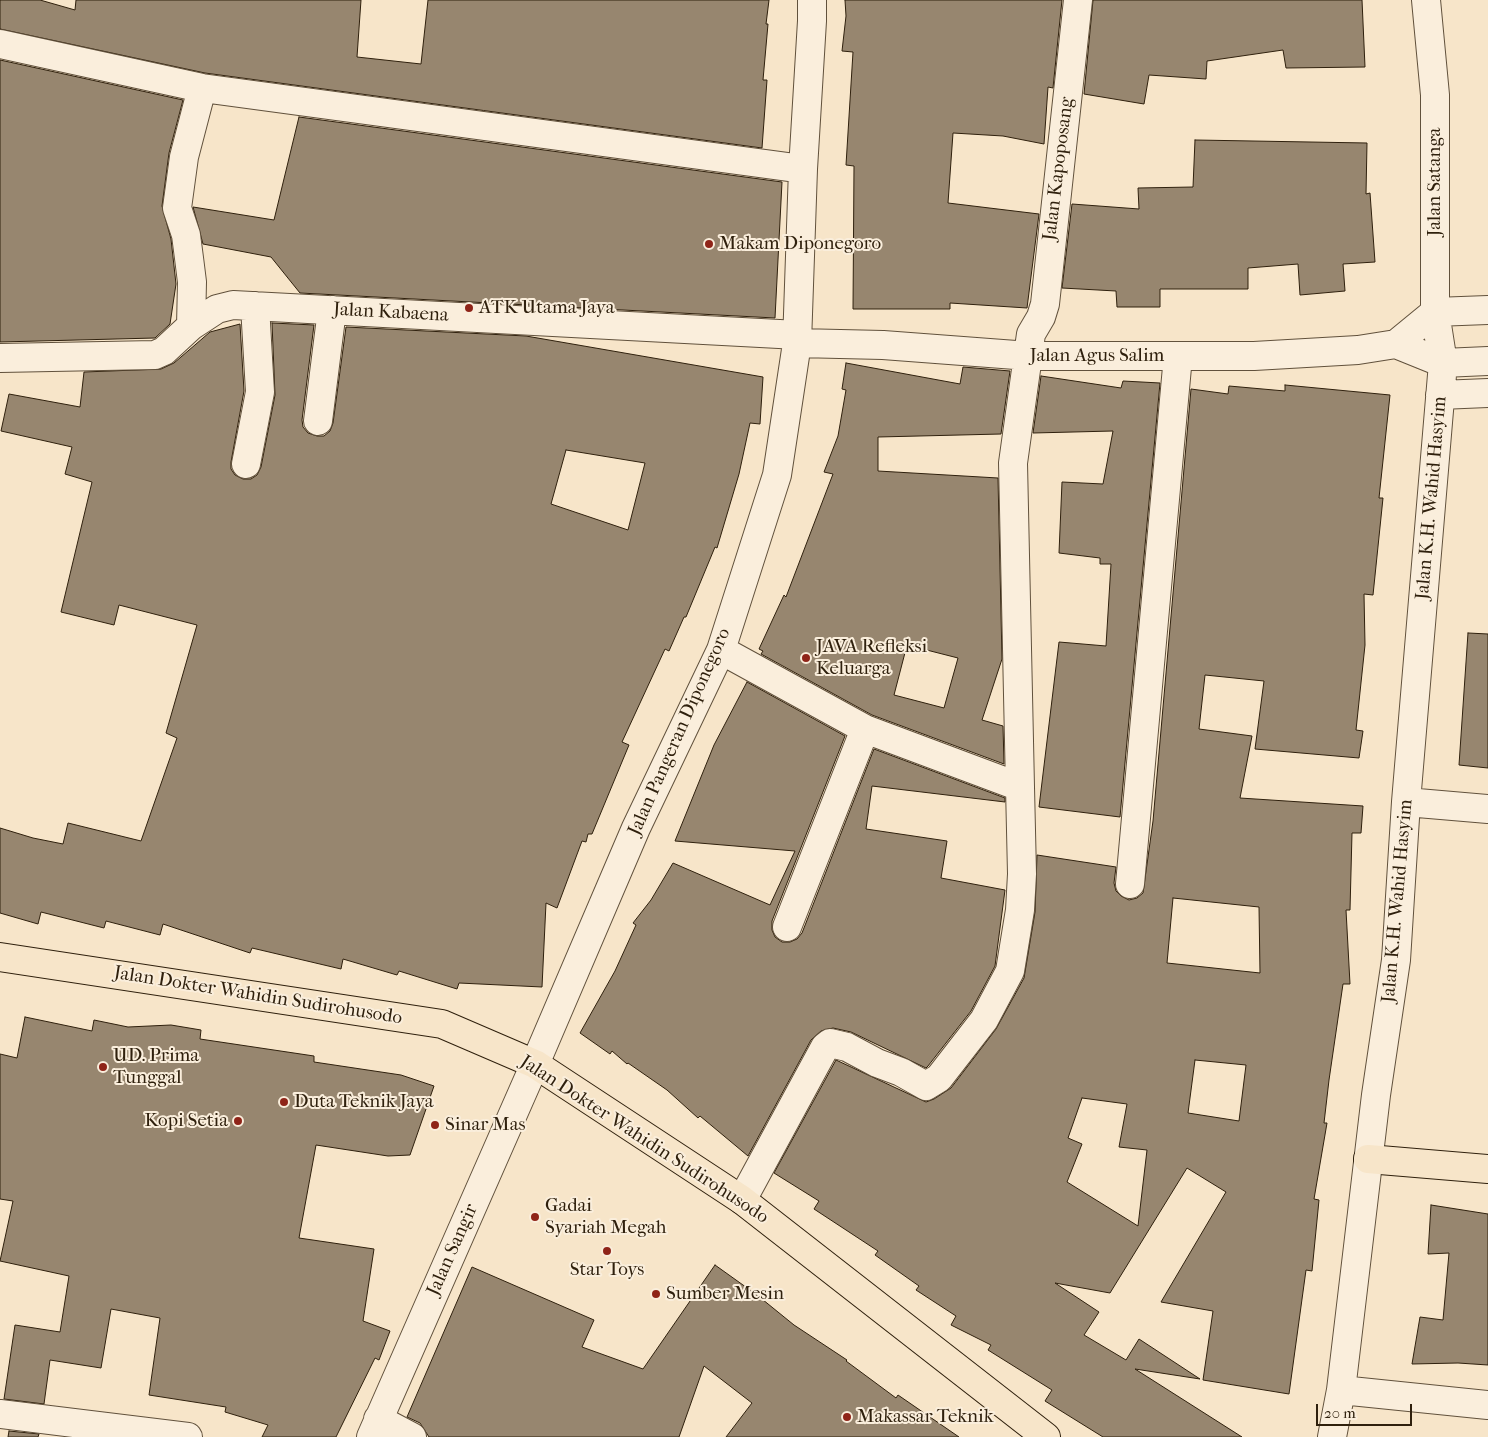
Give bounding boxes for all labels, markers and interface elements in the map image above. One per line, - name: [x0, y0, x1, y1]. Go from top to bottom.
- street label: Jalan Kapoposang: [1039, 96, 1079, 242]
- street label: Jalan Satanga: [1424, 128, 1446, 236]
- place label: Makam Diponegoro: [719, 233, 881, 255]
- marker: Makam Diponegoro: [703, 238, 715, 250]
- place label: ATK Utama Jaya: [479, 297, 614, 319]
- street label: Jalan Kabaena: [333, 299, 449, 327]
- marker: ATK Utama Jaya: [463, 302, 475, 314]
- street label: Jalan Agus Salim: [1030, 345, 1164, 367]
- street label: Jalan K.H. Wahid Hasyim: [1412, 395, 1452, 601]
- street label: Jalan Pangeran Diponegoro: [624, 625, 736, 839]
- place label: JAVA Refleksi Keluarga: [816, 636, 927, 680]
- marker: JAVA Refleksi Keluarga: [800, 652, 812, 664]
- street label: Jalan K.H. Wahid Hasyim: [1378, 798, 1418, 1004]
- street label: Jalan Dokter Wahidin Sudirohusodo: [112, 962, 404, 1030]
- place label: UD. Prima Tunggal: [113, 1045, 199, 1089]
- street label: Jalan Dokter Wahidin Sudirohusodo: [515, 1051, 773, 1229]
- marker: UD. Prima Tunggal: [97, 1061, 109, 1073]
- place label: Duta Teknik Jaya: [294, 1091, 434, 1113]
- marker: Duta Teknik Jaya: [278, 1096, 290, 1108]
- place label: Kopi Setia: [145, 1110, 228, 1132]
- place label: Sinar Mas: [445, 1114, 526, 1136]
- marker: Kopi Setia: [232, 1115, 244, 1127]
- marker: Sinar Mas: [429, 1119, 441, 1131]
- place label: Gadai Syariah Megah: [545, 1195, 667, 1239]
- street label: Jalan Sangir: [423, 1200, 483, 1300]
- marker: Gadai Syariah Megah: [529, 1211, 541, 1223]
- marker: Star Toys: [601, 1245, 613, 1257]
- place label: Star Toys: [570, 1259, 644, 1281]
- place label: Sumber Mesin: [666, 1283, 784, 1305]
- marker: Sumber Mesin: [650, 1288, 662, 1300]
- scale bar: [1318, 1394, 1414, 1426]
- text: 20 m: [1324, 1404, 1356, 1422]
- place label: Makassar Teknik: [857, 1406, 993, 1428]
- marker: Makassar Teknik: [841, 1411, 853, 1423]

